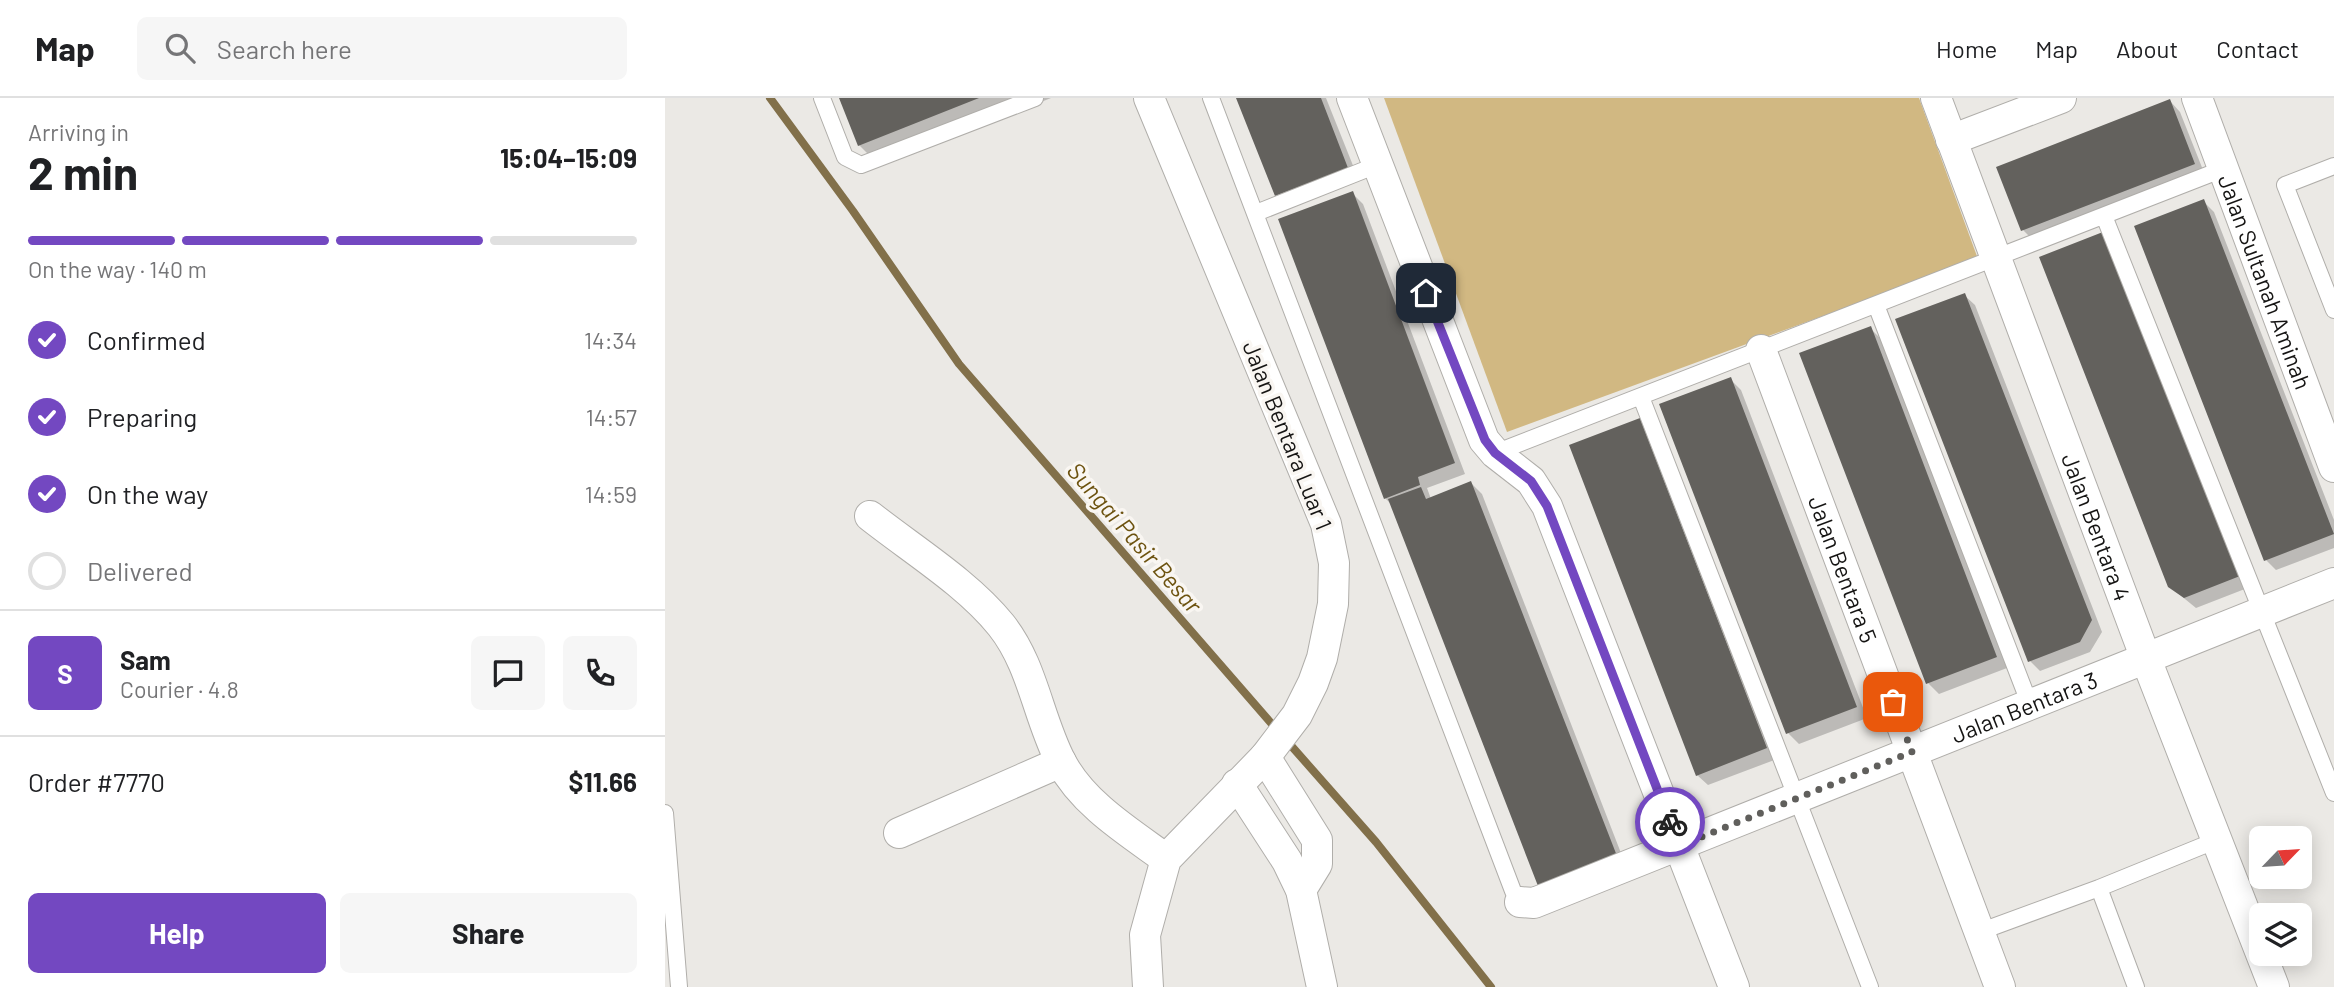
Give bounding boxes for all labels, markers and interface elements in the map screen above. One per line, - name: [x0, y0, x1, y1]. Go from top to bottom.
- search box: [137, 17, 627, 80]
- text: Map: [35, 28, 95, 68]
- icon: search: [161, 29, 199, 67]
- text: Search here: [217, 33, 352, 64]
- text: Home: [1936, 34, 1997, 63]
- text: Map: [2035, 34, 2078, 63]
- text: About: [2116, 34, 2178, 63]
- text: Contact: [2216, 34, 2299, 63]
- text: Arriving in: [28, 118, 129, 146]
- text: 15:04–15:09: [500, 142, 637, 173]
- text: 2 min: [28, 144, 138, 199]
- street label: Jalan Sultanah Aminah: [2213, 170, 2318, 393]
- text: On the way · 140 m: [28, 255, 207, 283]
- pin: [1396, 263, 1456, 323]
- icon: home: [1407, 274, 1445, 312]
- icon: check: [28, 321, 66, 359]
- text: Confirmed: [87, 324, 206, 355]
- text: 14:34: [584, 326, 637, 354]
- street label: Jalan Bentara Luar 1: [1237, 337, 1339, 533]
- icon: check: [28, 398, 66, 436]
- text: Preparing: [87, 401, 197, 432]
- text: 14:57: [586, 403, 637, 431]
- street label: Jalan Bentara 4: [2056, 449, 2137, 605]
- water label: Sungai Pasir Besar: [1062, 456, 1209, 619]
- icon: check: [28, 475, 66, 513]
- text: On the way: [87, 478, 208, 509]
- text: 14:59: [585, 480, 637, 508]
- street label: Jalan Bentara 5: [1803, 492, 1884, 647]
- text: Delivered: [87, 555, 193, 586]
- button: chat: [471, 636, 545, 710]
- button: phone: [563, 636, 637, 710]
- text: Sam: [120, 644, 171, 675]
- text: S: [57, 658, 73, 689]
- street label: Jalan Bentara 3: [1947, 665, 2101, 749]
- pin: [1863, 672, 1923, 732]
- text: Courier · 4.8: [120, 675, 239, 703]
- icon: bag: [1874, 683, 1912, 721]
- text: Order #7770: [28, 766, 165, 797]
- text: $11.66: [569, 766, 637, 797]
- courier: [1635, 787, 1705, 857]
- icon: bike: [1651, 803, 1689, 841]
- north arrow: [2249, 826, 2312, 889]
- map controls: [2249, 826, 2312, 966]
- button: Help: [28, 893, 326, 973]
- button: Share: [340, 893, 637, 973]
- button: layers: [2249, 903, 2312, 966]

